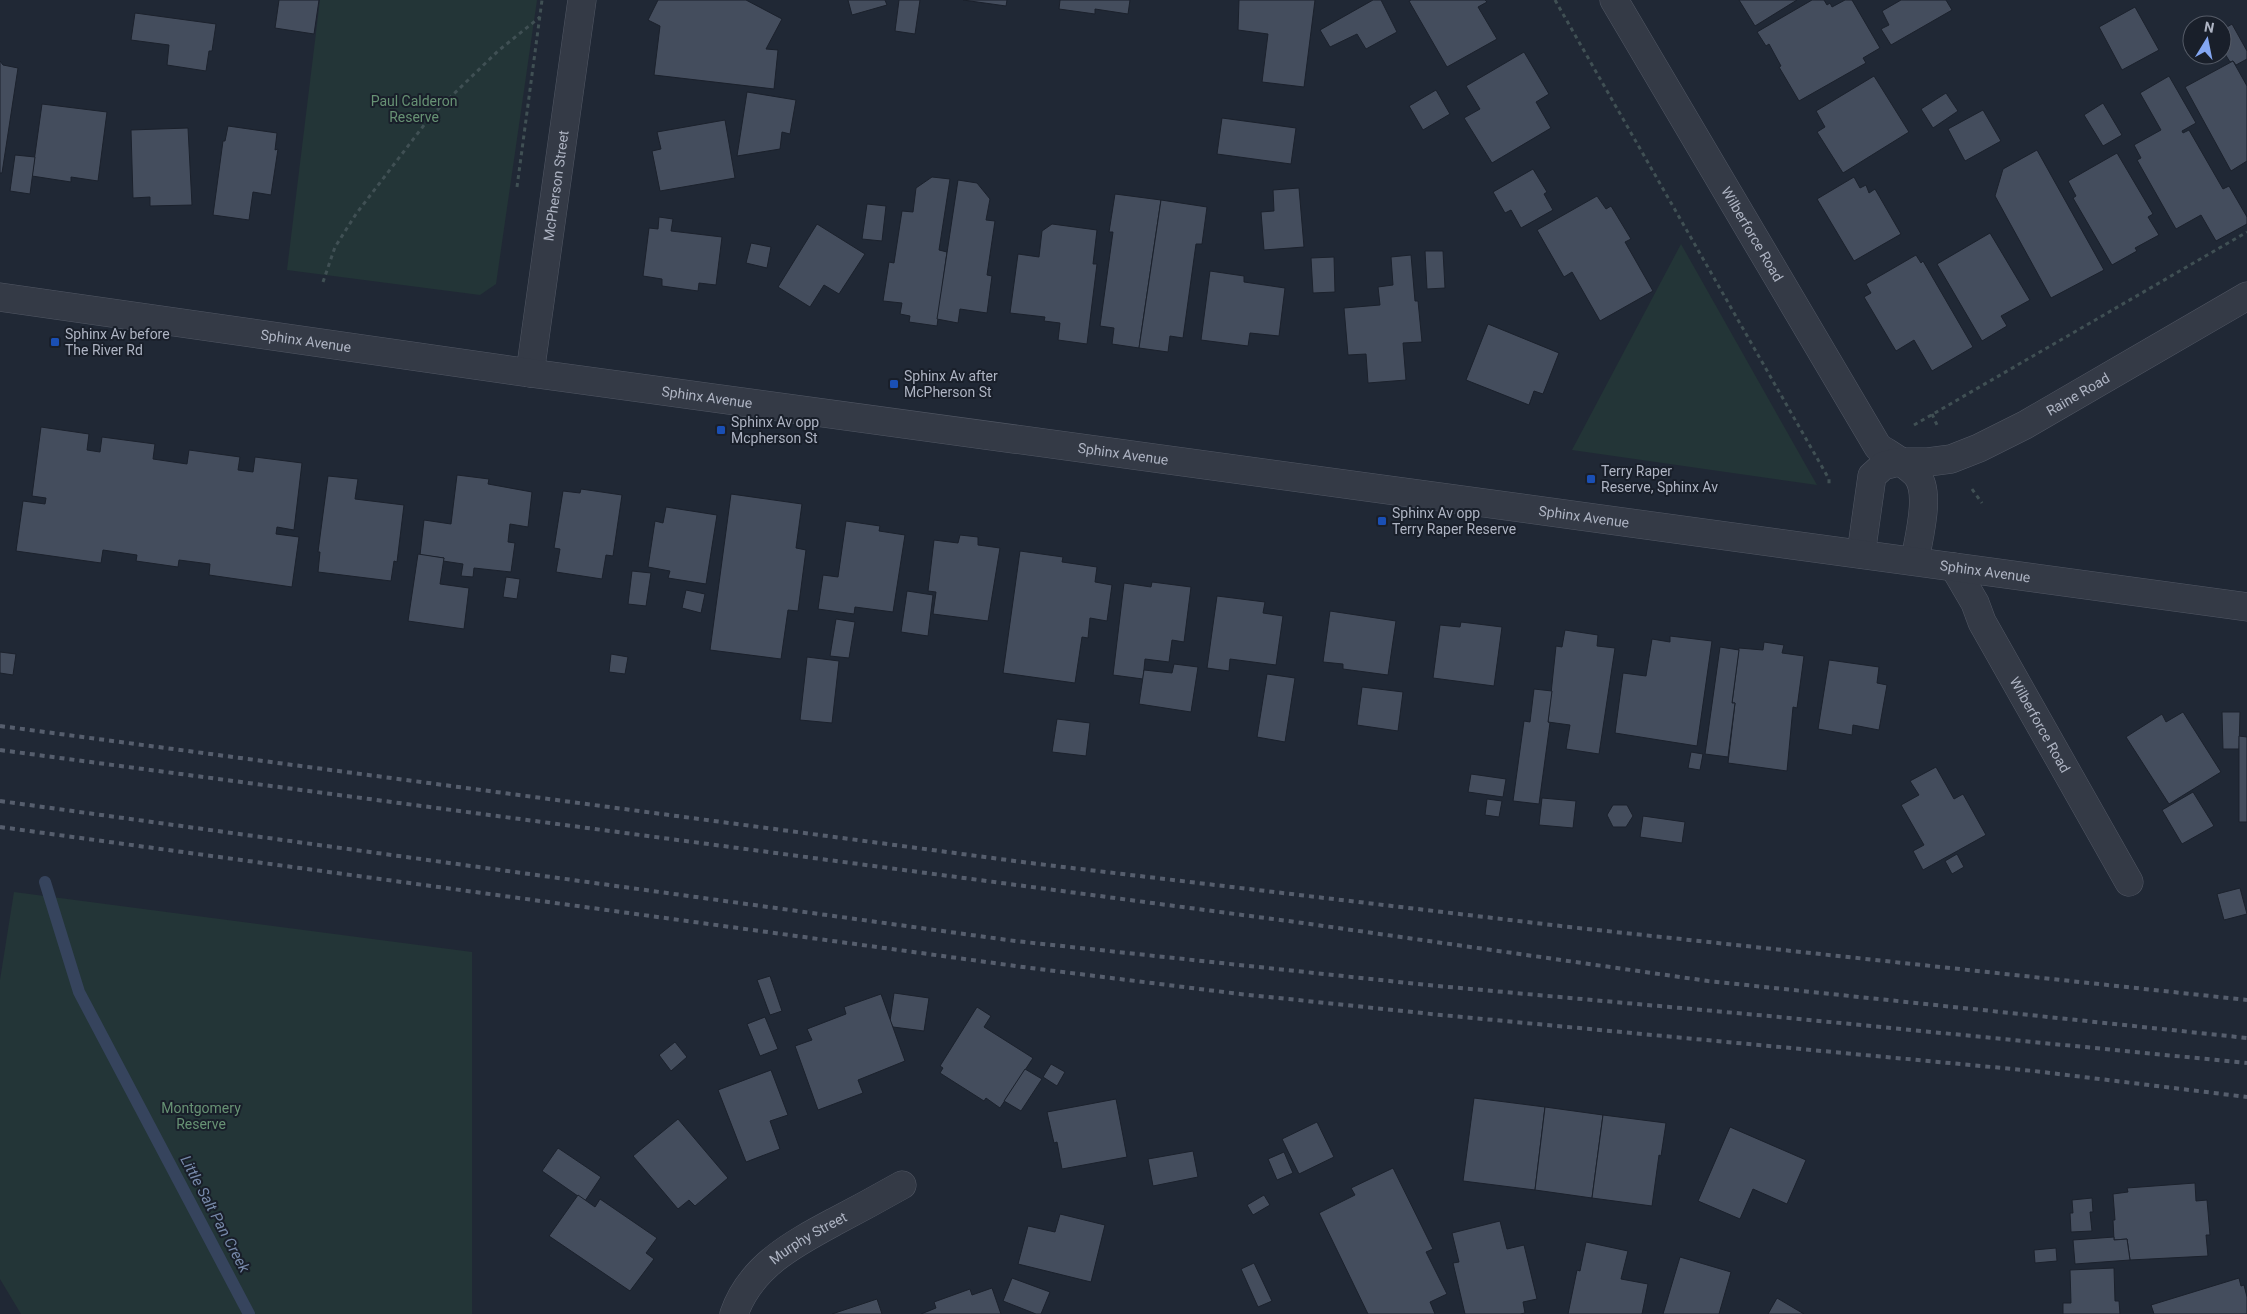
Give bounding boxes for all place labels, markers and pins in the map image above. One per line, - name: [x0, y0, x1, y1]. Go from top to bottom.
- place label: Sphinx Av before The River Rd: [65, 326, 170, 358]
- marker: Sphinx Av before The River Rd: [49, 336, 61, 348]
- place label: Sphinx Av after McPherson St: [904, 368, 998, 400]
- marker: Sphinx Av after McPherson St: [888, 378, 900, 390]
- place label: Sphinx Av opp Mcpherson St: [731, 414, 819, 446]
- marker: Sphinx Av opp Mcpherson St: [715, 424, 727, 436]
- place label: Terry Raper Reserve, Sphinx Av: [1601, 463, 1718, 495]
- marker: Terry Raper Reserve, Sphinx Av: [1585, 473, 1597, 485]
- place label: Sphinx Av opp Terry Raper Reserve: [1392, 505, 1516, 537]
- marker: Sphinx Av opp Terry Raper Reserve: [1376, 515, 1388, 527]

